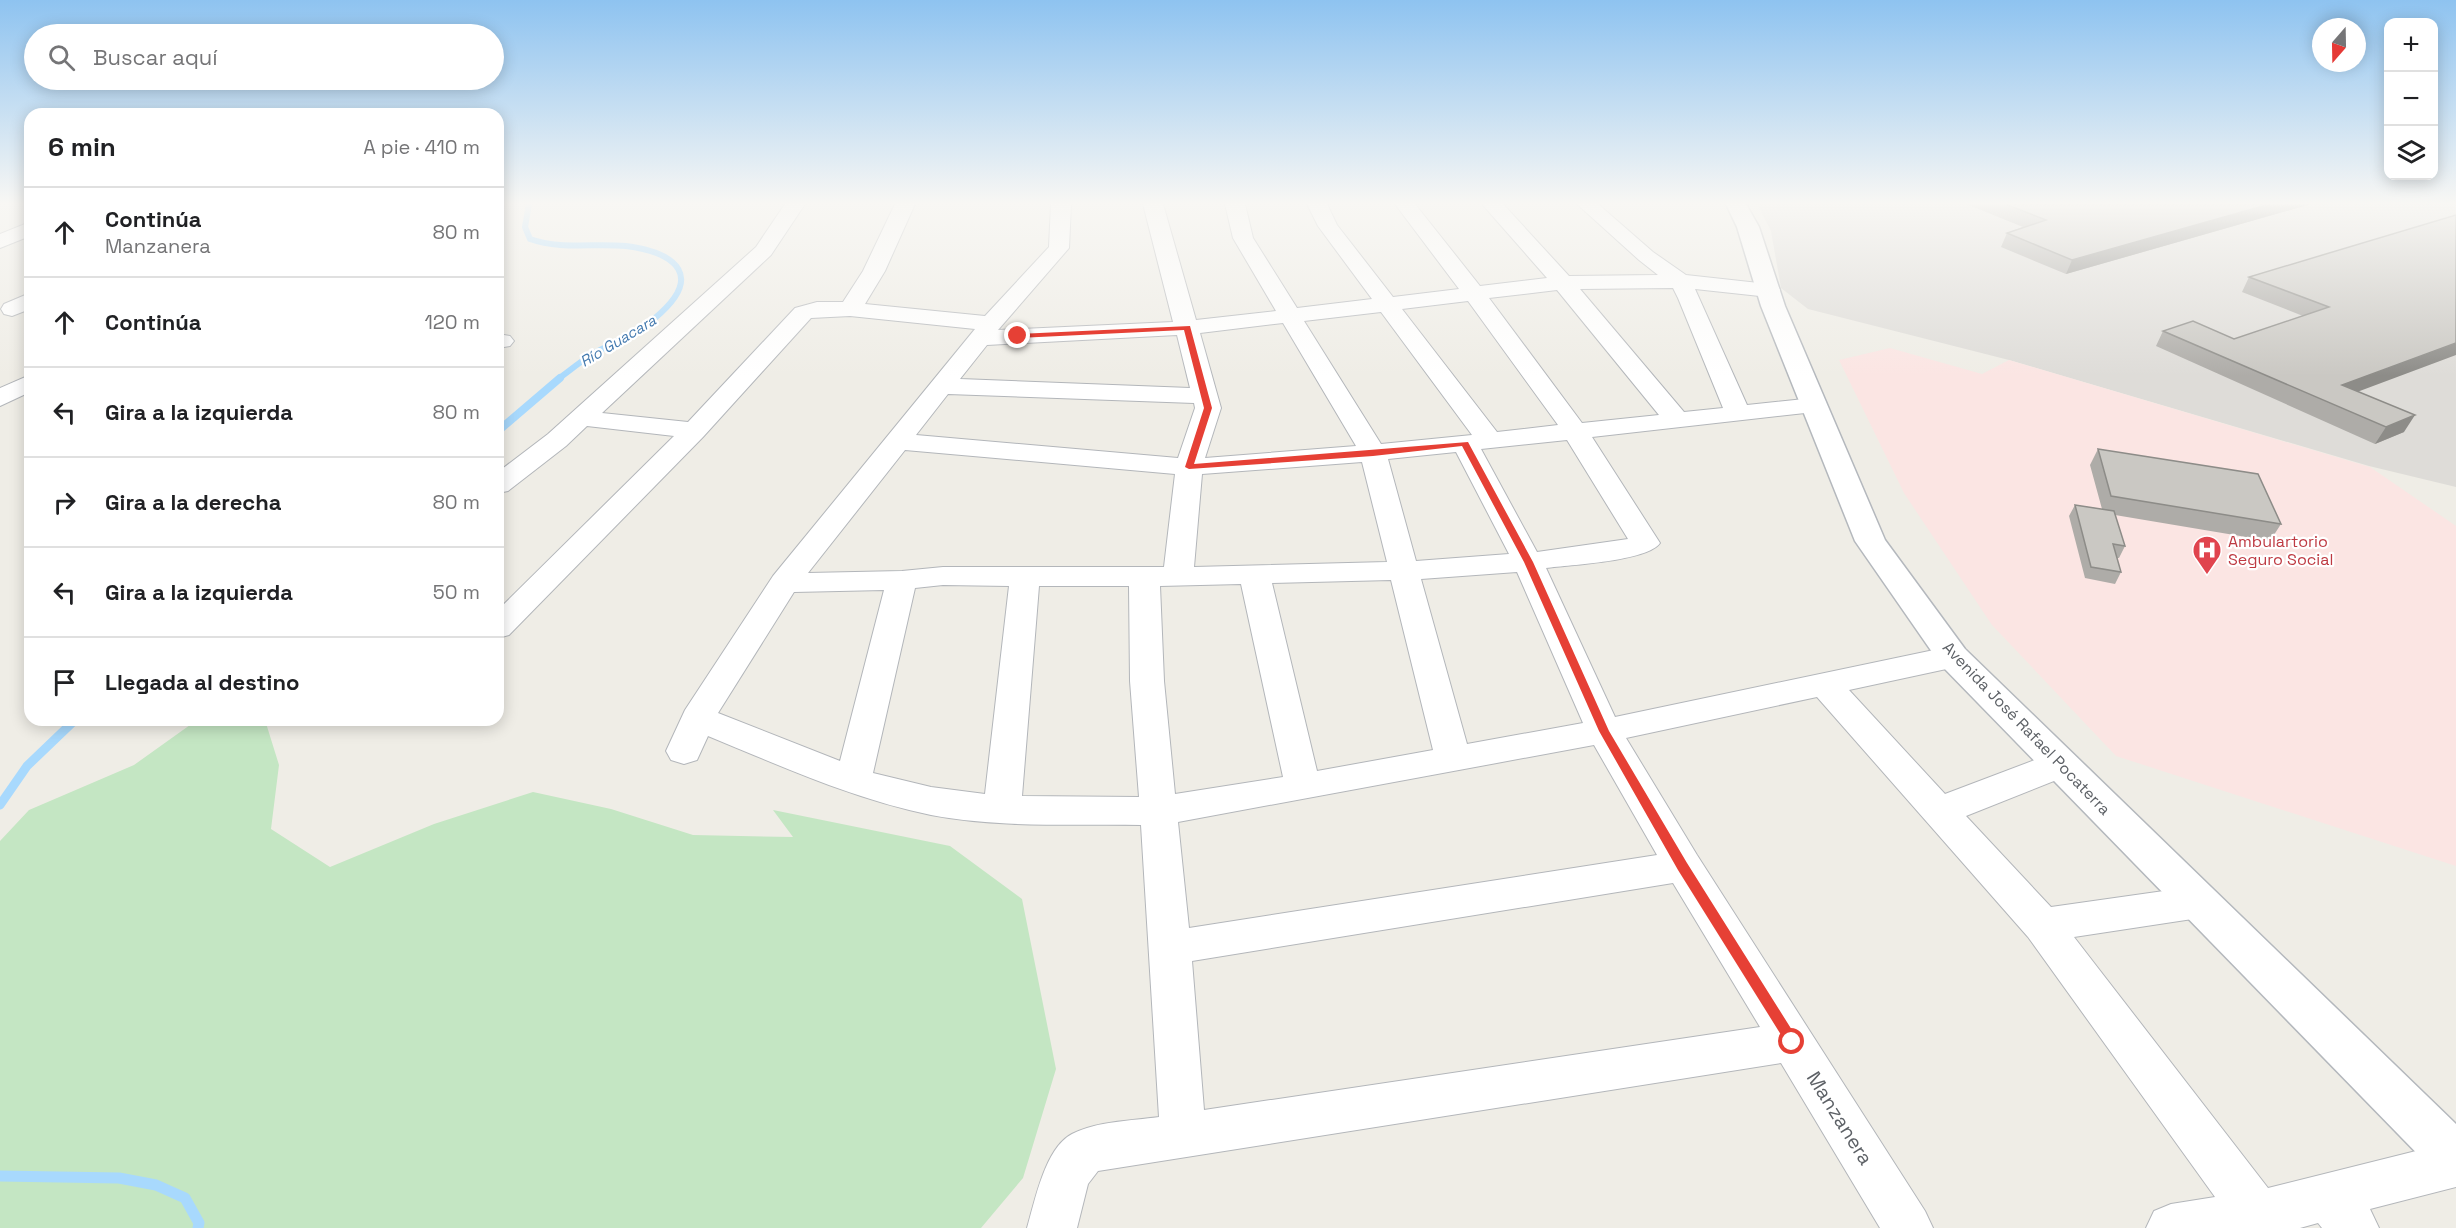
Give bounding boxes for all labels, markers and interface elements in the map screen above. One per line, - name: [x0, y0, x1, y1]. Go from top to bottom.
- north arrow: [2312, 18, 2366, 72]
- map controls: [2384, 18, 2438, 180]
- button: +: [2384, 18, 2438, 72]
- search box: [24, 24, 504, 90]
- icon: search: [45, 41, 78, 74]
- text: Buscar aquí: [93, 43, 218, 71]
- button: −: [2384, 72, 2438, 126]
- button: layers: [2384, 126, 2438, 180]
- text: 6 min: [48, 130, 116, 164]
- text: A pie · 410 m: [363, 134, 480, 160]
- text: Continúa: [105, 205, 201, 233]
- icon: ahead: [48, 216, 81, 249]
- text: 80 m: [432, 219, 480, 245]
- text: Manzanera: [105, 233, 211, 259]
- icon: ahead: [48, 306, 81, 339]
- text: Continúa: [105, 308, 201, 336]
- text: 120 m: [424, 309, 480, 335]
- water label: Río Guacara: [576, 310, 660, 371]
- route end: [1004, 322, 1030, 348]
- icon: left: [48, 396, 81, 429]
- text: Gira a la izquierda: [105, 398, 293, 426]
- text: 80 m: [432, 399, 480, 425]
- icon: right: [48, 486, 81, 519]
- text: Gira a la derecha: [105, 488, 282, 516]
- text: 80 m: [432, 489, 480, 515]
- place label: Ambulartorio Seguro Social: [2228, 531, 2333, 570]
- hospital icon: Ambulartorio Seguro Social: [2191, 534, 2223, 576]
- icon: left: [48, 576, 81, 609]
- text: Gira a la izquierda: [105, 578, 293, 606]
- text: 50 m: [433, 579, 480, 605]
- street label: Avenida José Rafael Pocaterra: [1938, 637, 2115, 819]
- icon: arrive: [48, 666, 81, 699]
- text: Llegada al destino: [105, 668, 299, 696]
- route start: [1778, 1028, 1804, 1054]
- street label: Manzanera: [1801, 1066, 1879, 1170]

